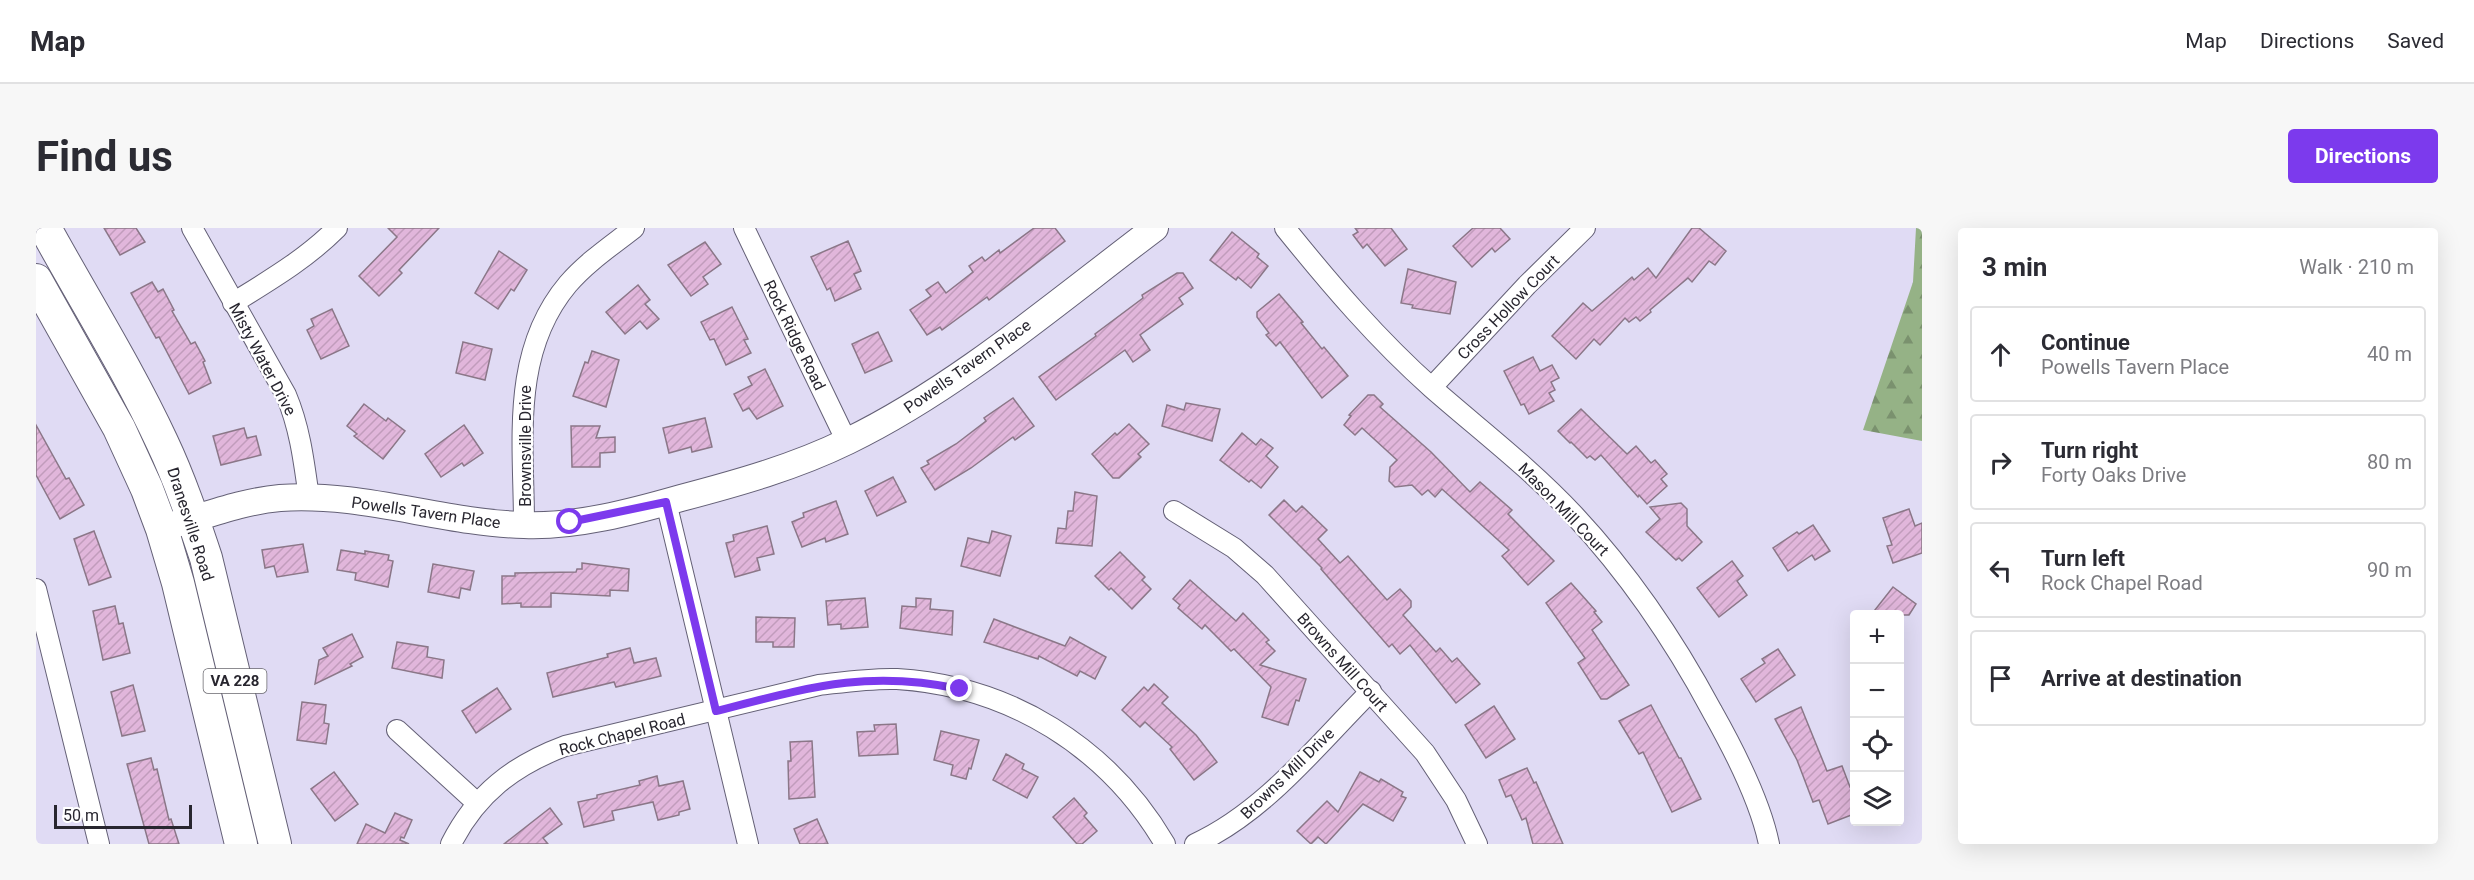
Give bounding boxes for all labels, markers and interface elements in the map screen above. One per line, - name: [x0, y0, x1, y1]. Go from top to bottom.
- text: Map: [30, 25, 85, 58]
- text: Map: [2185, 29, 2227, 53]
- text: Directions: [2260, 29, 2354, 53]
- text: Saved: [2387, 29, 2444, 53]
- button: Directions: [2288, 129, 2438, 183]
- text: Find us: [36, 132, 173, 181]
- street label: Cross Hollow Court: [1454, 251, 1563, 364]
- text: 3 min: [1982, 252, 2047, 282]
- text: Walk · 210 m: [2299, 255, 2414, 279]
- street label: Rock Ridge Road: [760, 277, 829, 393]
- street label: Misty Water Drive: [225, 300, 300, 419]
- street label: Powells Tavern Place: [900, 315, 1034, 417]
- text: Continue: [2041, 330, 2130, 355]
- icon: ahead: [1984, 338, 2017, 371]
- text: 40 m: [2367, 342, 2412, 366]
- text: Powells Tavern Place: [2041, 355, 2229, 379]
- street label: Brownsville Drive: [516, 385, 535, 507]
- text: Turn right: [2041, 438, 2138, 463]
- icon: right: [1984, 446, 2017, 479]
- text: 80 m: [2367, 450, 2412, 474]
- street label: Mason Mill Court: [1514, 459, 1613, 560]
- text: Forty Oaks Drive: [2041, 463, 2186, 487]
- street label: Dranesville Road: [163, 465, 218, 583]
- street label: Powells Tavern Place: [350, 493, 502, 532]
- route start: [556, 508, 582, 534]
- text: Turn left: [2041, 546, 2125, 571]
- icon: left: [1984, 554, 2017, 587]
- text: 90 m: [2367, 558, 2412, 582]
- text: Rock Chapel Road: [2041, 571, 2203, 595]
- street label: Browns Mill Court: [1293, 609, 1392, 716]
- map controls: [1850, 610, 1904, 826]
- button: +: [1850, 610, 1904, 664]
- icon: arrive: [1984, 662, 2017, 695]
- button: −: [1850, 664, 1904, 718]
- text: Arrive at destination: [2041, 666, 2242, 691]
- road number: VA 228: [204, 669, 266, 693]
- route end: [946, 675, 972, 701]
- street label: Rock Chapel Road: [557, 710, 687, 759]
- button: locate: [1850, 718, 1904, 772]
- street label: Browns Mill Drive: [1237, 724, 1338, 823]
- button: layers: [1850, 772, 1904, 826]
- scale bar: [54, 802, 192, 830]
- text: 50 m: [63, 806, 99, 825]

